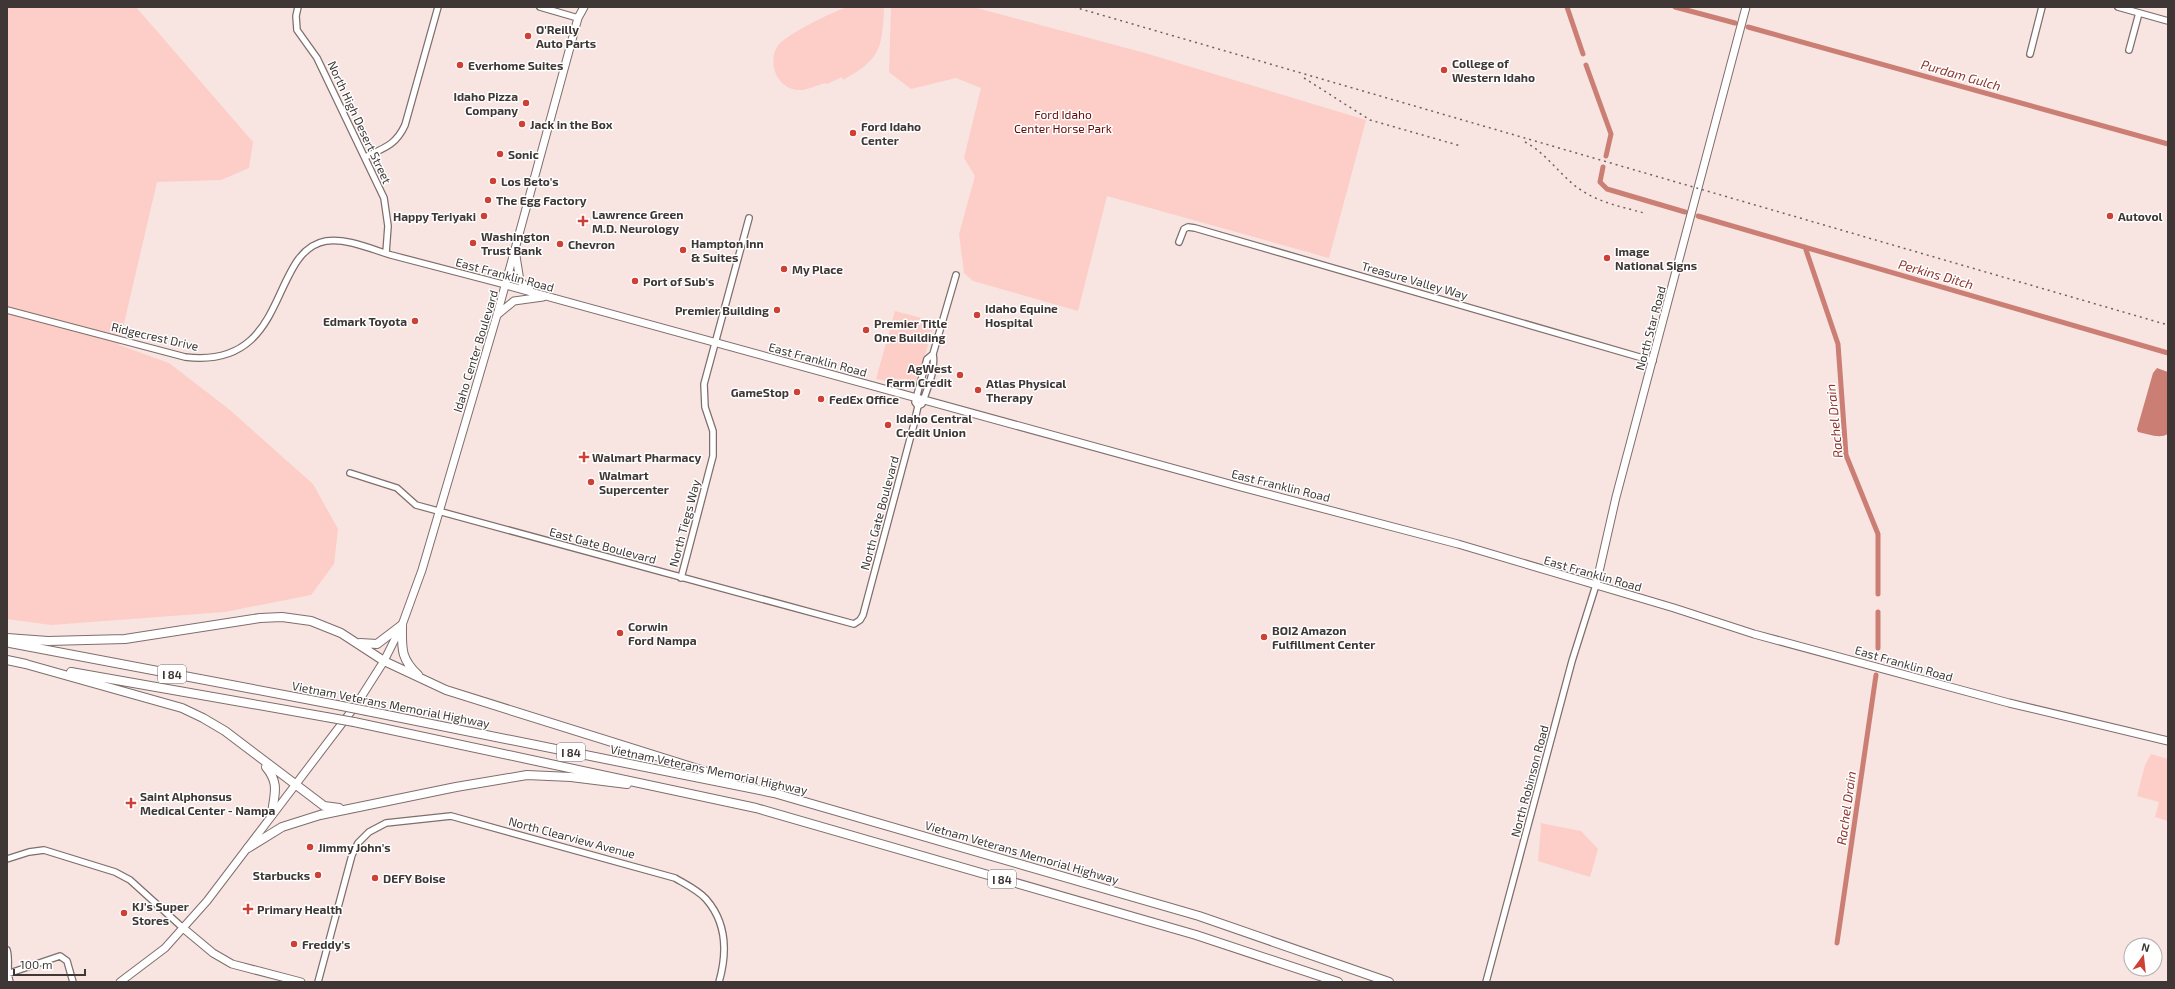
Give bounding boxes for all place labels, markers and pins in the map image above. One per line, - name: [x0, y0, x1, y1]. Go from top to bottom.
- place label: O'Reilly Auto Parts: [536, 22, 596, 50]
- marker: O'Reilly Auto Parts: [523, 31, 533, 41]
- place label: College of Western Idaho: [1452, 56, 1535, 84]
- place label: Everhome Suites: [468, 58, 563, 72]
- marker: Everhome Suites: [455, 60, 465, 70]
- marker: College of Western Idaho: [1439, 65, 1449, 75]
- place label: Idaho Pizza Company: [453, 89, 518, 118]
- marker: Idaho Pizza Company: [521, 98, 531, 108]
- place label: Jack in the Box: [530, 117, 613, 131]
- marker: Jack in the Box: [517, 119, 527, 129]
- place label: Ford Idaho Center: [861, 119, 921, 147]
- marker: Ford Idaho Center: [848, 128, 858, 138]
- place label: Sonic: [508, 147, 539, 161]
- marker: Sonic: [495, 149, 505, 159]
- place label: Los Beto's: [501, 174, 559, 188]
- marker: Los Beto's: [488, 176, 498, 186]
- place label: The Egg Factory: [496, 193, 587, 208]
- marker: The Egg Factory: [483, 195, 493, 205]
- place label: Lawrence Green M.D. Neurology: [592, 207, 683, 236]
- place label: Happy Teriyaki: [393, 209, 476, 224]
- place label: Autovol: [2118, 209, 2163, 223]
- marker: Happy Teriyaki: [479, 211, 489, 221]
- marker: Autovol: [2105, 211, 2115, 221]
- marker: Lawrence Green M.D. Neurology: [577, 215, 589, 227]
- place label: Washington Trust Bank: [481, 229, 550, 257]
- place label: Hampton Inn & Suites: [691, 236, 764, 264]
- place label: Chevron: [568, 237, 615, 251]
- marker: Washington Trust Bank: [468, 238, 478, 248]
- marker: Chevron: [555, 239, 565, 249]
- place label: Image National Signs: [1615, 244, 1697, 272]
- marker: Hampton Inn & Suites: [678, 245, 688, 255]
- marker: Image National Signs: [1602, 253, 1612, 263]
- place label: My Place: [792, 262, 843, 277]
- marker: My Place: [779, 264, 789, 274]
- place label: Port of Sub's: [643, 274, 714, 288]
- marker: Port of Sub's: [630, 276, 640, 286]
- place label: Idaho Equine Hospital: [985, 301, 1058, 329]
- place label: Premier Building: [675, 303, 769, 317]
- marker: Premier Building: [772, 305, 782, 315]
- marker: Idaho Equine Hospital: [972, 310, 982, 320]
- place label: Edmark Toyota: [323, 314, 407, 329]
- marker: Edmark Toyota: [410, 316, 420, 326]
- place label: Premier Title One Building: [874, 316, 947, 344]
- marker: Premier Title One Building: [861, 325, 871, 335]
- place label: AgWest Farm Credit: [886, 361, 952, 389]
- marker: AgWest Farm Credit: [955, 370, 965, 380]
- place label: Atlas Physical Therapy: [986, 376, 1066, 405]
- place label: GameStop: [731, 385, 789, 399]
- marker: Atlas Physical Therapy: [973, 385, 983, 395]
- marker: GameStop: [792, 387, 802, 397]
- place label: FedEx Office: [829, 392, 899, 406]
- marker: FedEx Office: [816, 394, 826, 404]
- place label: Idaho Central Credit Union: [896, 411, 972, 439]
- marker: Idaho Central Credit Union: [883, 420, 893, 430]
- place label: Walmart Pharmacy: [592, 450, 701, 465]
- marker: Walmart Pharmacy: [579, 452, 589, 462]
- place label: Walmart Supercenter: [599, 468, 669, 496]
- marker: Walmart Supercenter: [586, 477, 596, 487]
- place label: Corwin Ford Nampa: [628, 619, 697, 647]
- place label: BOI2 Amazon Fulfillment Center: [1272, 623, 1375, 651]
- marker: Corwin Ford Nampa: [615, 628, 625, 638]
- marker: BOI2 Amazon Fulfillment Center: [1259, 632, 1269, 642]
- place label: Saint Alphonsus Medical Center - Nampa: [140, 789, 275, 817]
- marker: Saint Alphonsus Medical Center - Nampa: [125, 797, 137, 809]
- place label: Jimmy John's: [318, 840, 391, 855]
- marker: Jimmy John's: [305, 842, 315, 852]
- place label: Starbucks: [253, 868, 310, 882]
- marker: Starbucks: [313, 870, 323, 880]
- place label: DEFY Boise: [383, 871, 446, 885]
- marker: DEFY Boise: [370, 873, 380, 883]
- place label: KJ's Super Stores: [132, 899, 189, 927]
- place label: Primary Health: [257, 902, 342, 917]
- marker: Primary Health: [242, 903, 254, 915]
- marker: KJ's Super Stores: [119, 908, 129, 918]
- place label: Freddy's: [302, 937, 350, 952]
- marker: Freddy's: [289, 939, 299, 949]

